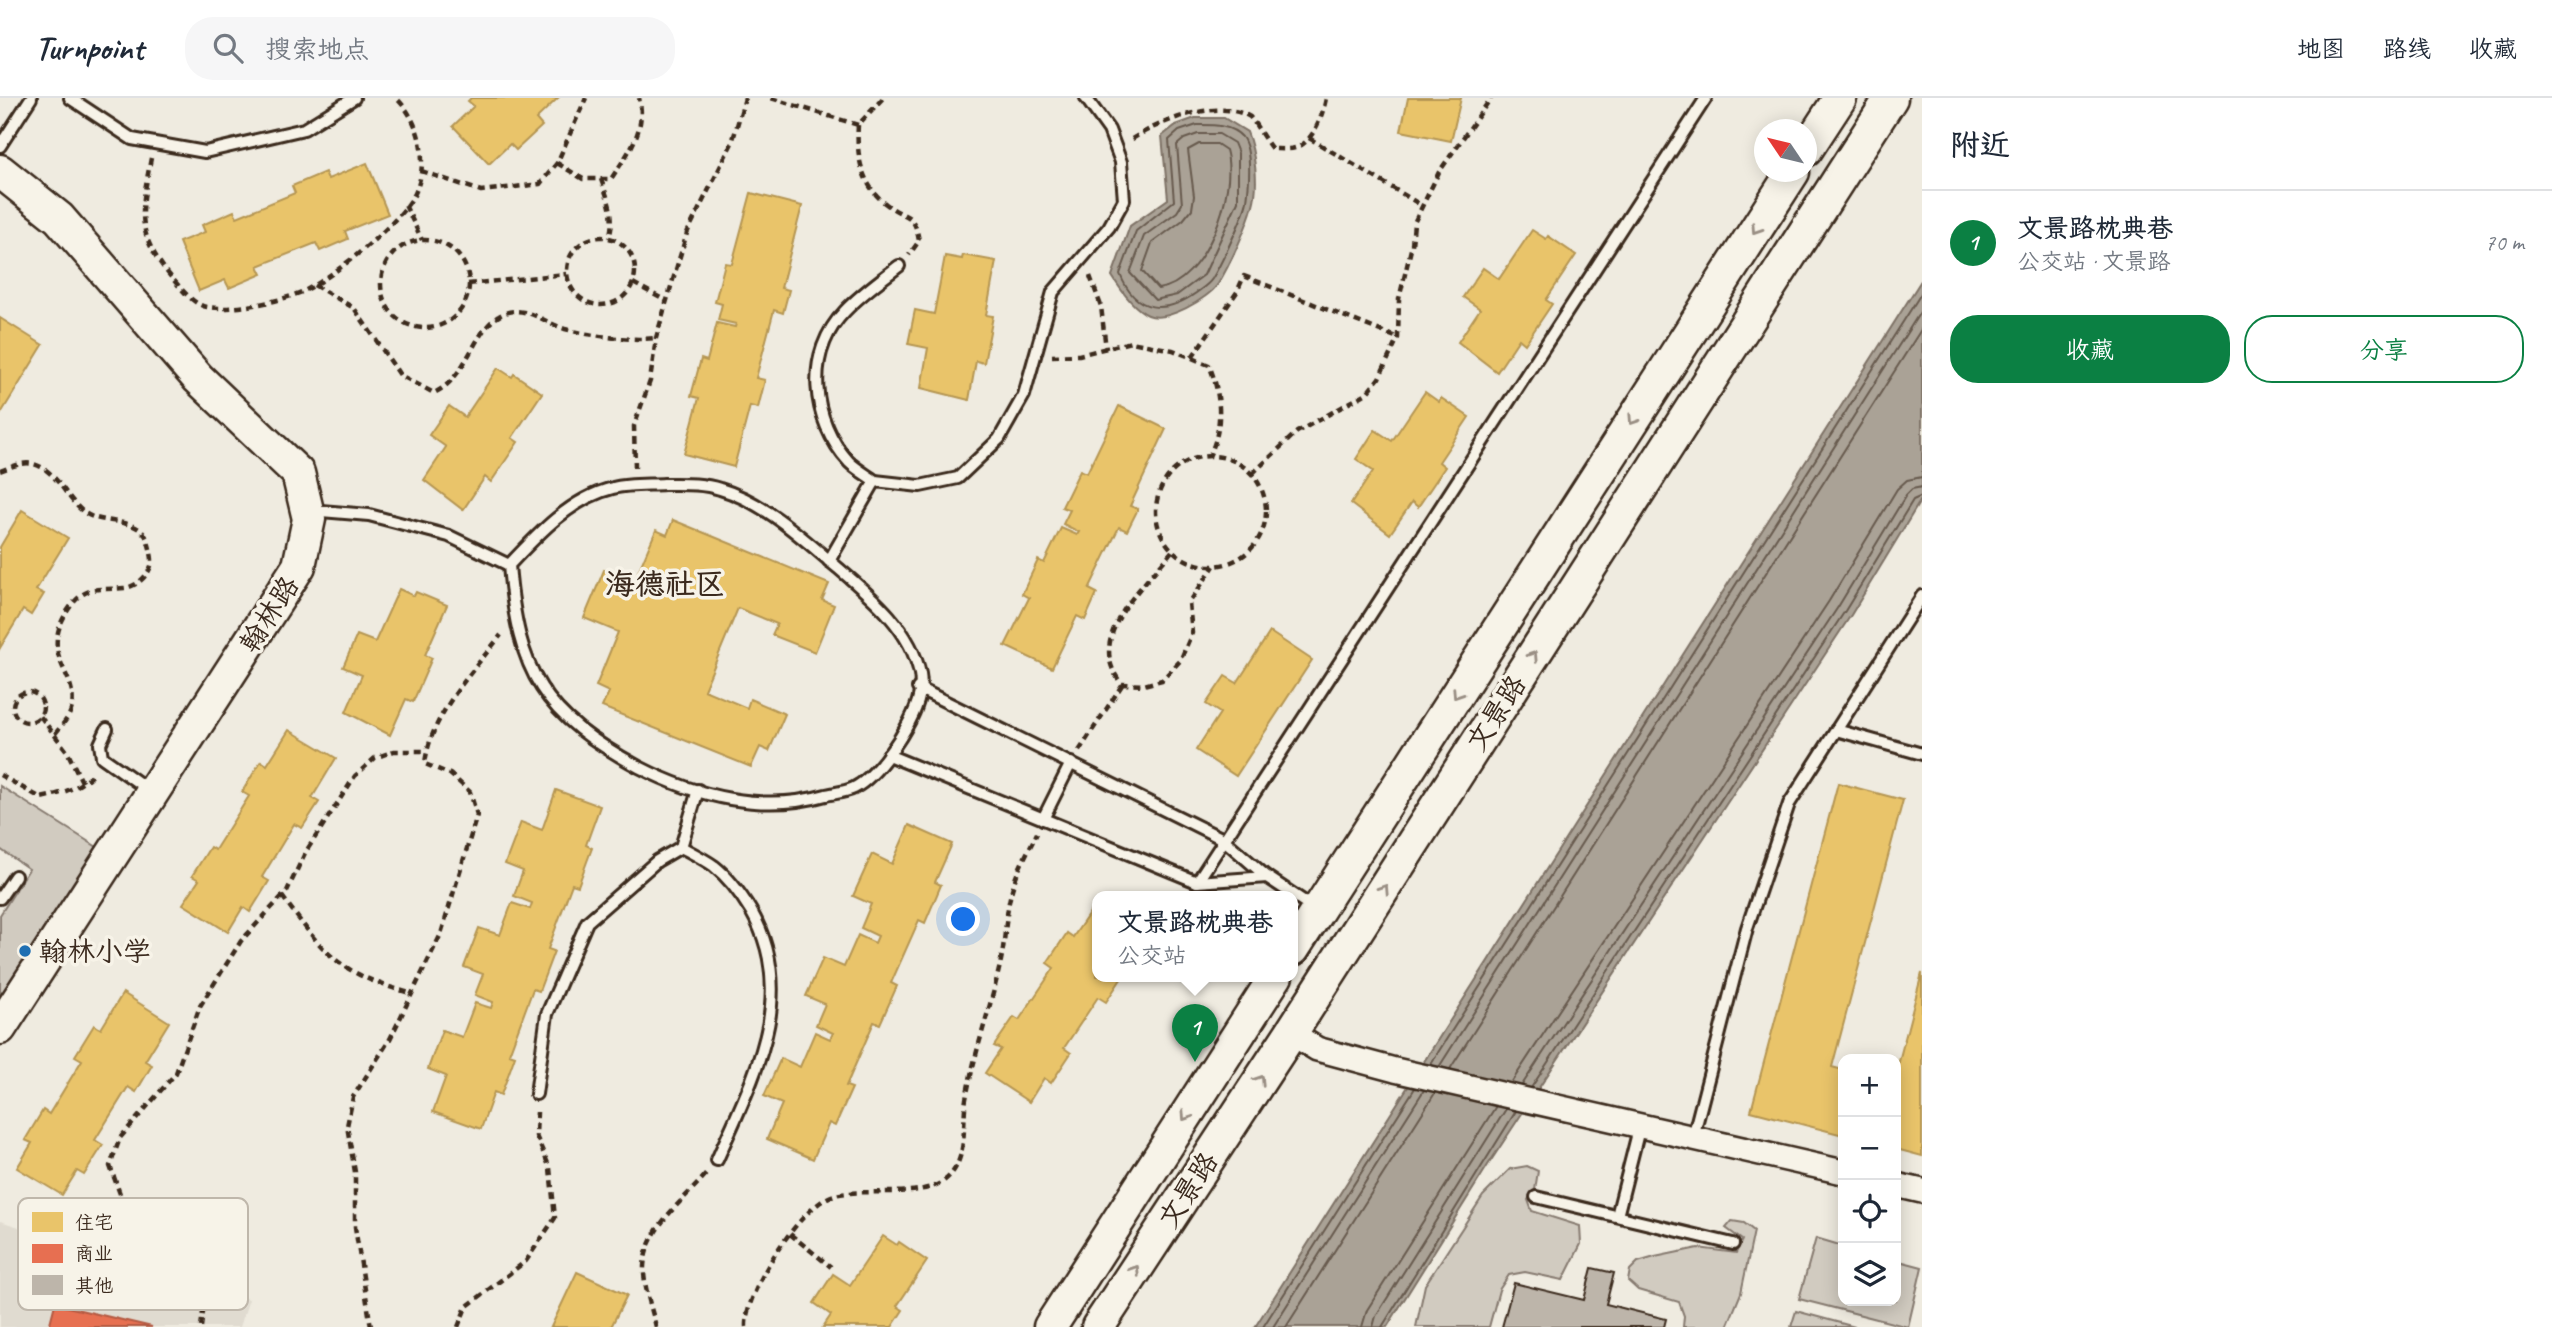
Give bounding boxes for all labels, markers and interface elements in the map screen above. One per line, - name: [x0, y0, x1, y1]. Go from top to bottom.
- search box: [185, 17, 675, 80]
- text: Turnpoint: [35, 27, 143, 69]
- icon: search: [209, 29, 247, 67]
- text: 搜索地点: [265, 33, 369, 66]
- text: 地图: [2297, 34, 2345, 64]
- text: 路线: [2383, 34, 2431, 64]
- text: 收藏: [2469, 34, 2517, 64]
- north arrow: [1754, 119, 1817, 182]
- text: 附近: [1950, 126, 2010, 164]
- text: 文景路枕典巷: [2017, 212, 2173, 245]
- one-way arrow: [1751, 221, 1764, 234]
- text: 1: [1968, 228, 1978, 257]
- text: 70 m: [2485, 228, 2524, 257]
- text: 公交站 · 文景路: [2017, 247, 2170, 276]
- button: 收藏: [1950, 315, 2230, 383]
- button: 分享: [2244, 315, 2524, 383]
- one-way arrow: [1628, 413, 1641, 426]
- district label: 海德社区: [605, 565, 725, 603]
- street label: 翰林路: [231, 569, 307, 659]
- one-way arrow: [1525, 651, 1537, 664]
- street label: 文景路: [1458, 668, 1534, 758]
- one-way arrow: [1452, 686, 1465, 699]
- one-way arrow: [1375, 883, 1388, 896]
- popup: [1092, 891, 1298, 982]
- your location: [946, 902, 980, 936]
- text: 文景路枕典巷: [1117, 906, 1273, 939]
- place label: 翰林小学: [39, 934, 151, 969]
- text: 公交站: [1117, 941, 1186, 970]
- marker: 翰林小学: [17, 943, 33, 959]
- pin: 1: [1172, 1004, 1218, 1062]
- map controls: [1838, 1054, 1901, 1306]
- button: +: [1838, 1054, 1901, 1117]
- one-way arrow: [1252, 1075, 1264, 1088]
- one-way arrow: [1181, 1108, 1194, 1121]
- button: −: [1838, 1117, 1901, 1180]
- street label: 文景路: [1150, 1145, 1226, 1235]
- button: locate: [1838, 1180, 1901, 1243]
- legend: [18, 1198, 248, 1310]
- text: 住宅: [75, 1211, 113, 1235]
- text: 商业: [75, 1242, 113, 1266]
- button: layers: [1838, 1243, 1901, 1306]
- one-way arrow: [1127, 1265, 1139, 1278]
- text: 其他: [75, 1274, 113, 1298]

